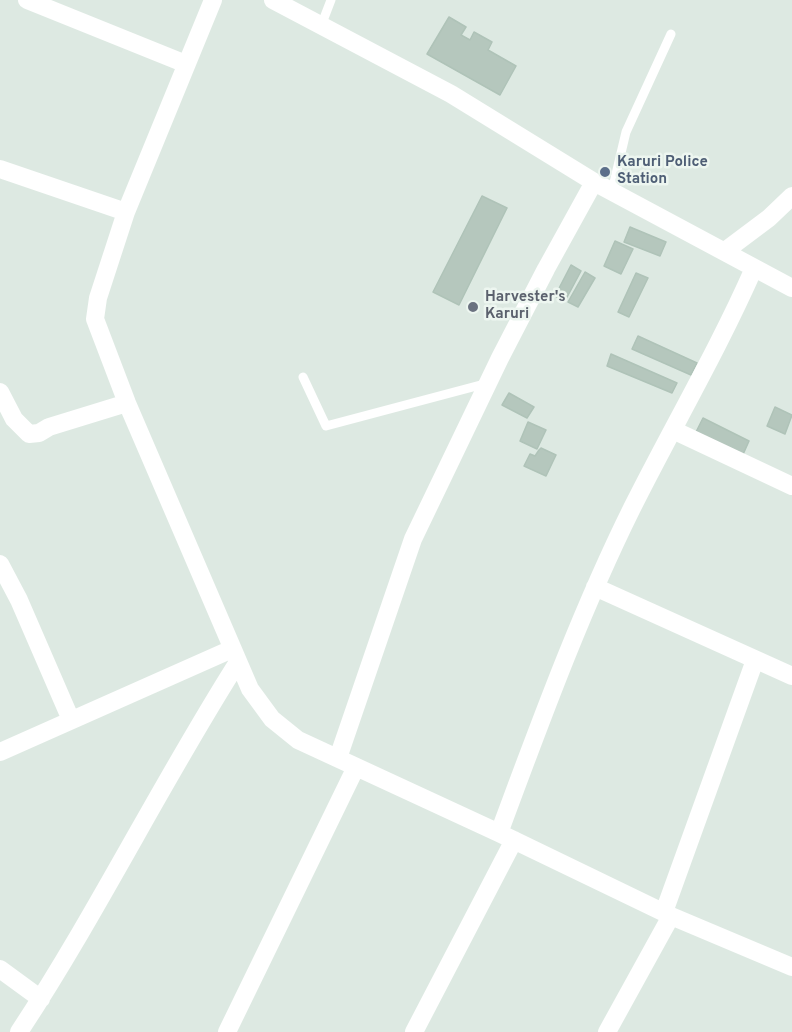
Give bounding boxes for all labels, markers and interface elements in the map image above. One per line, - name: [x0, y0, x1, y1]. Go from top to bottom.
- place label: Karuri Police Station: [617, 154, 708, 189]
- marker: Karuri Police Station: [598, 165, 612, 179]
- place label: Harvester's Karuri: [485, 289, 566, 324]
- marker: Harvester's Karuri: [466, 300, 480, 314]

